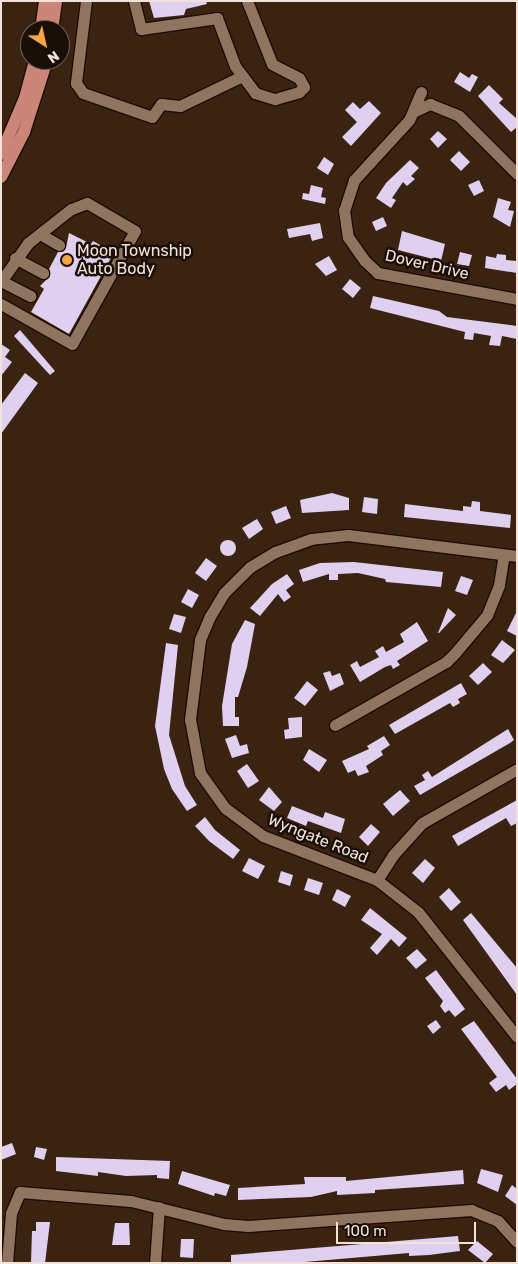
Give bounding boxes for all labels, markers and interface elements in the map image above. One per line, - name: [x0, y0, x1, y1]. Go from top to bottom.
- north arrow: [20, 20, 70, 70]
- text: N: [44, 47, 62, 67]
- place label: Moon Township Auto Body: [77, 241, 192, 279]
- street label: Dover Drive: [383, 246, 471, 284]
- marker: Moon Township Auto Body: [61, 254, 73, 266]
- street label: Wyngate Road: [265, 810, 371, 868]
- scale bar: [338, 1212, 478, 1244]
- text: 100 m: [344, 1222, 386, 1240]

